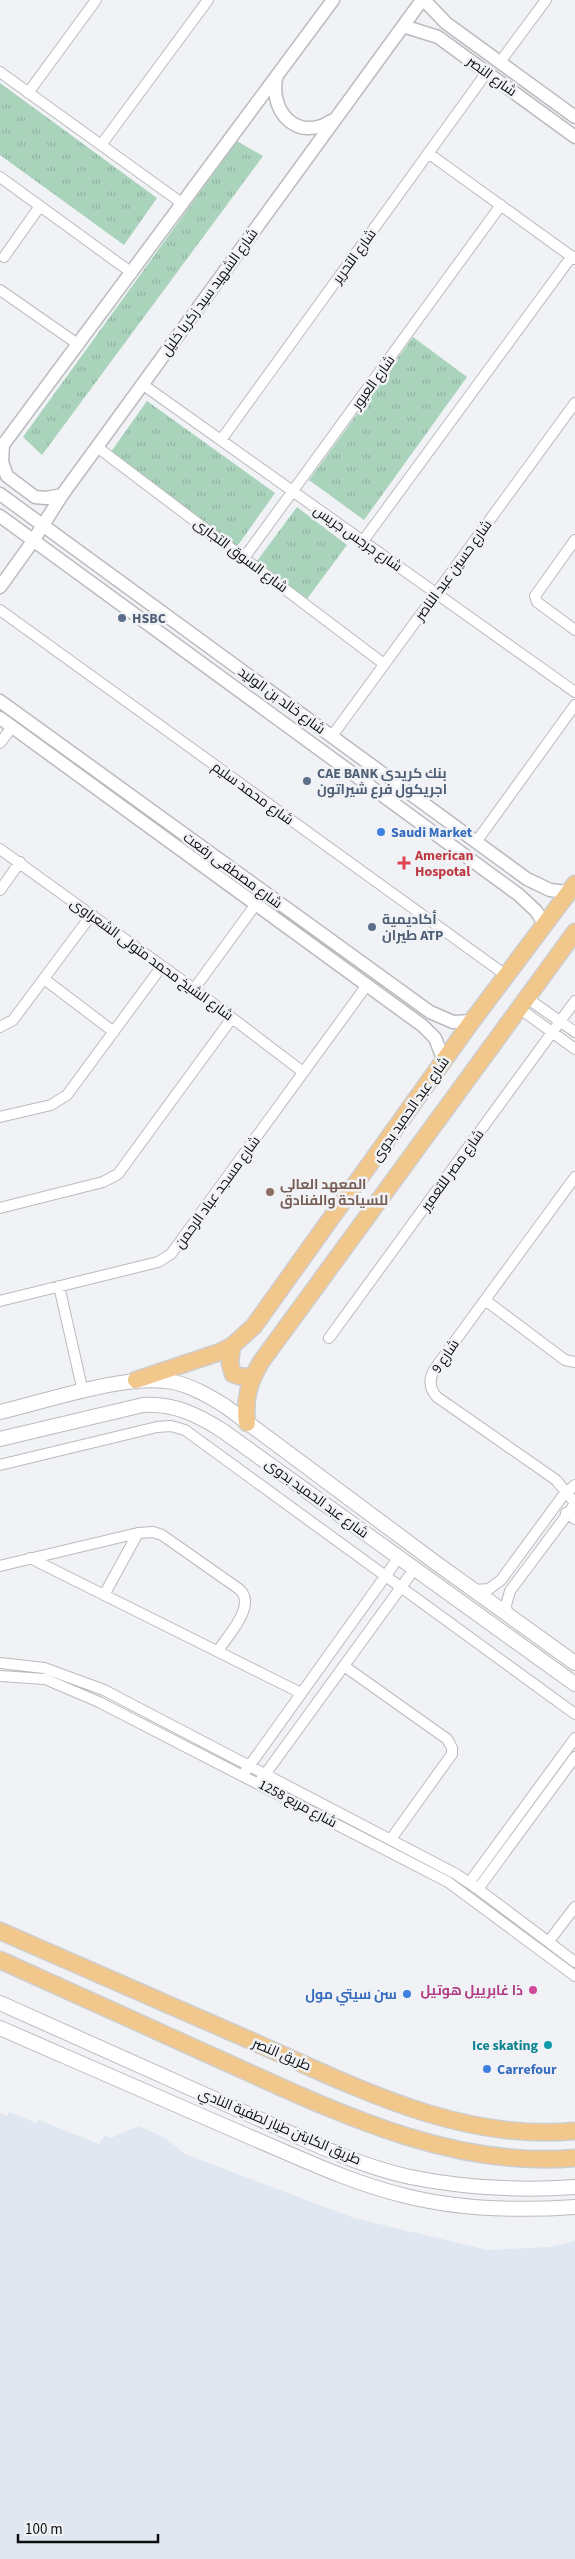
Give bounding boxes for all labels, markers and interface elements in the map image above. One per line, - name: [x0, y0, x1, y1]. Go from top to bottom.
- street label: شارع النصر: [462, 51, 520, 102]
- street label: شارع الشهيد سيد زكريا خليل: [157, 225, 263, 361]
- street label: شارع التحرير: [328, 225, 382, 289]
- street label: شارع العبور: [347, 351, 400, 414]
- street label: شارع جرجس جريس: [309, 501, 406, 577]
- street label: شارع السوق التجارى: [189, 514, 292, 598]
- street label: شارع حسين عبد الناصر: [410, 516, 497, 626]
- place label: HSBC: [132, 609, 166, 629]
- marker: HSBC: [116, 612, 128, 624]
- street label: شارع خالد بن الوليد: [234, 662, 329, 739]
- street label: شارع محمد سليم: [208, 757, 297, 830]
- place label: CAE BANK بنك كريدي اجريكول فرع شيراتون: [317, 764, 447, 800]
- marker: CAE BANK بنك كريدي اجريكول فرع شيراتون: [301, 775, 313, 787]
- place label: Saudi Market: [391, 823, 473, 843]
- marker: Saudi Market: [375, 826, 387, 838]
- street label: شارع مصطفى رفعت: [179, 828, 286, 914]
- place label: American Hospotal: [414, 846, 474, 882]
- marker: American Hospotal: [397, 856, 411, 870]
- street label: شارع الشيخ محمد متولى الشعراوى: [66, 894, 237, 1026]
- place label: أكاديمية طيران ATP: [382, 910, 443, 946]
- marker: أكاديمية طيران ATP: [366, 921, 378, 933]
- street label: شارع عبد الحميد بدوى: [367, 1053, 455, 1166]
- street label: شارع مصر للتعمير: [416, 1126, 489, 1216]
- street label: شارع مسجد عباد الرحمن: [170, 1132, 265, 1253]
- place label: المعهد العالى للسياحة والفنادق: [280, 1175, 388, 1211]
- marker: المعهد العالى للسياحة والفنادق: [264, 1186, 276, 1198]
- street label: شارع 9: [427, 1336, 464, 1377]
- street label: شارع عبد الحميد بدوى: [260, 1454, 372, 1543]
- street label: شارع مربع 1258: [255, 1775, 340, 1833]
- place label: ذا غابرييل هوتيل: [421, 1981, 523, 2001]
- marker: ذا غابرييل هوتيل: [527, 1984, 539, 1996]
- place label: سن سيتي مول: [305, 1985, 397, 2006]
- marker: سن سيتي مول: [401, 1988, 413, 2000]
- street label: طريق النصر: [248, 2033, 314, 2076]
- place label: Ice skating: [472, 2036, 539, 2056]
- marker: Ice skating: [542, 2039, 554, 2051]
- place label: Carrefour: [497, 2060, 557, 2080]
- marker: Carrefour: [481, 2063, 493, 2075]
- street label: طريق الكابتن طيار لطفية النادي: [195, 2084, 364, 2171]
- scale bar: [18, 2512, 158, 2544]
- text: 100 m: [25, 2519, 63, 2540]

